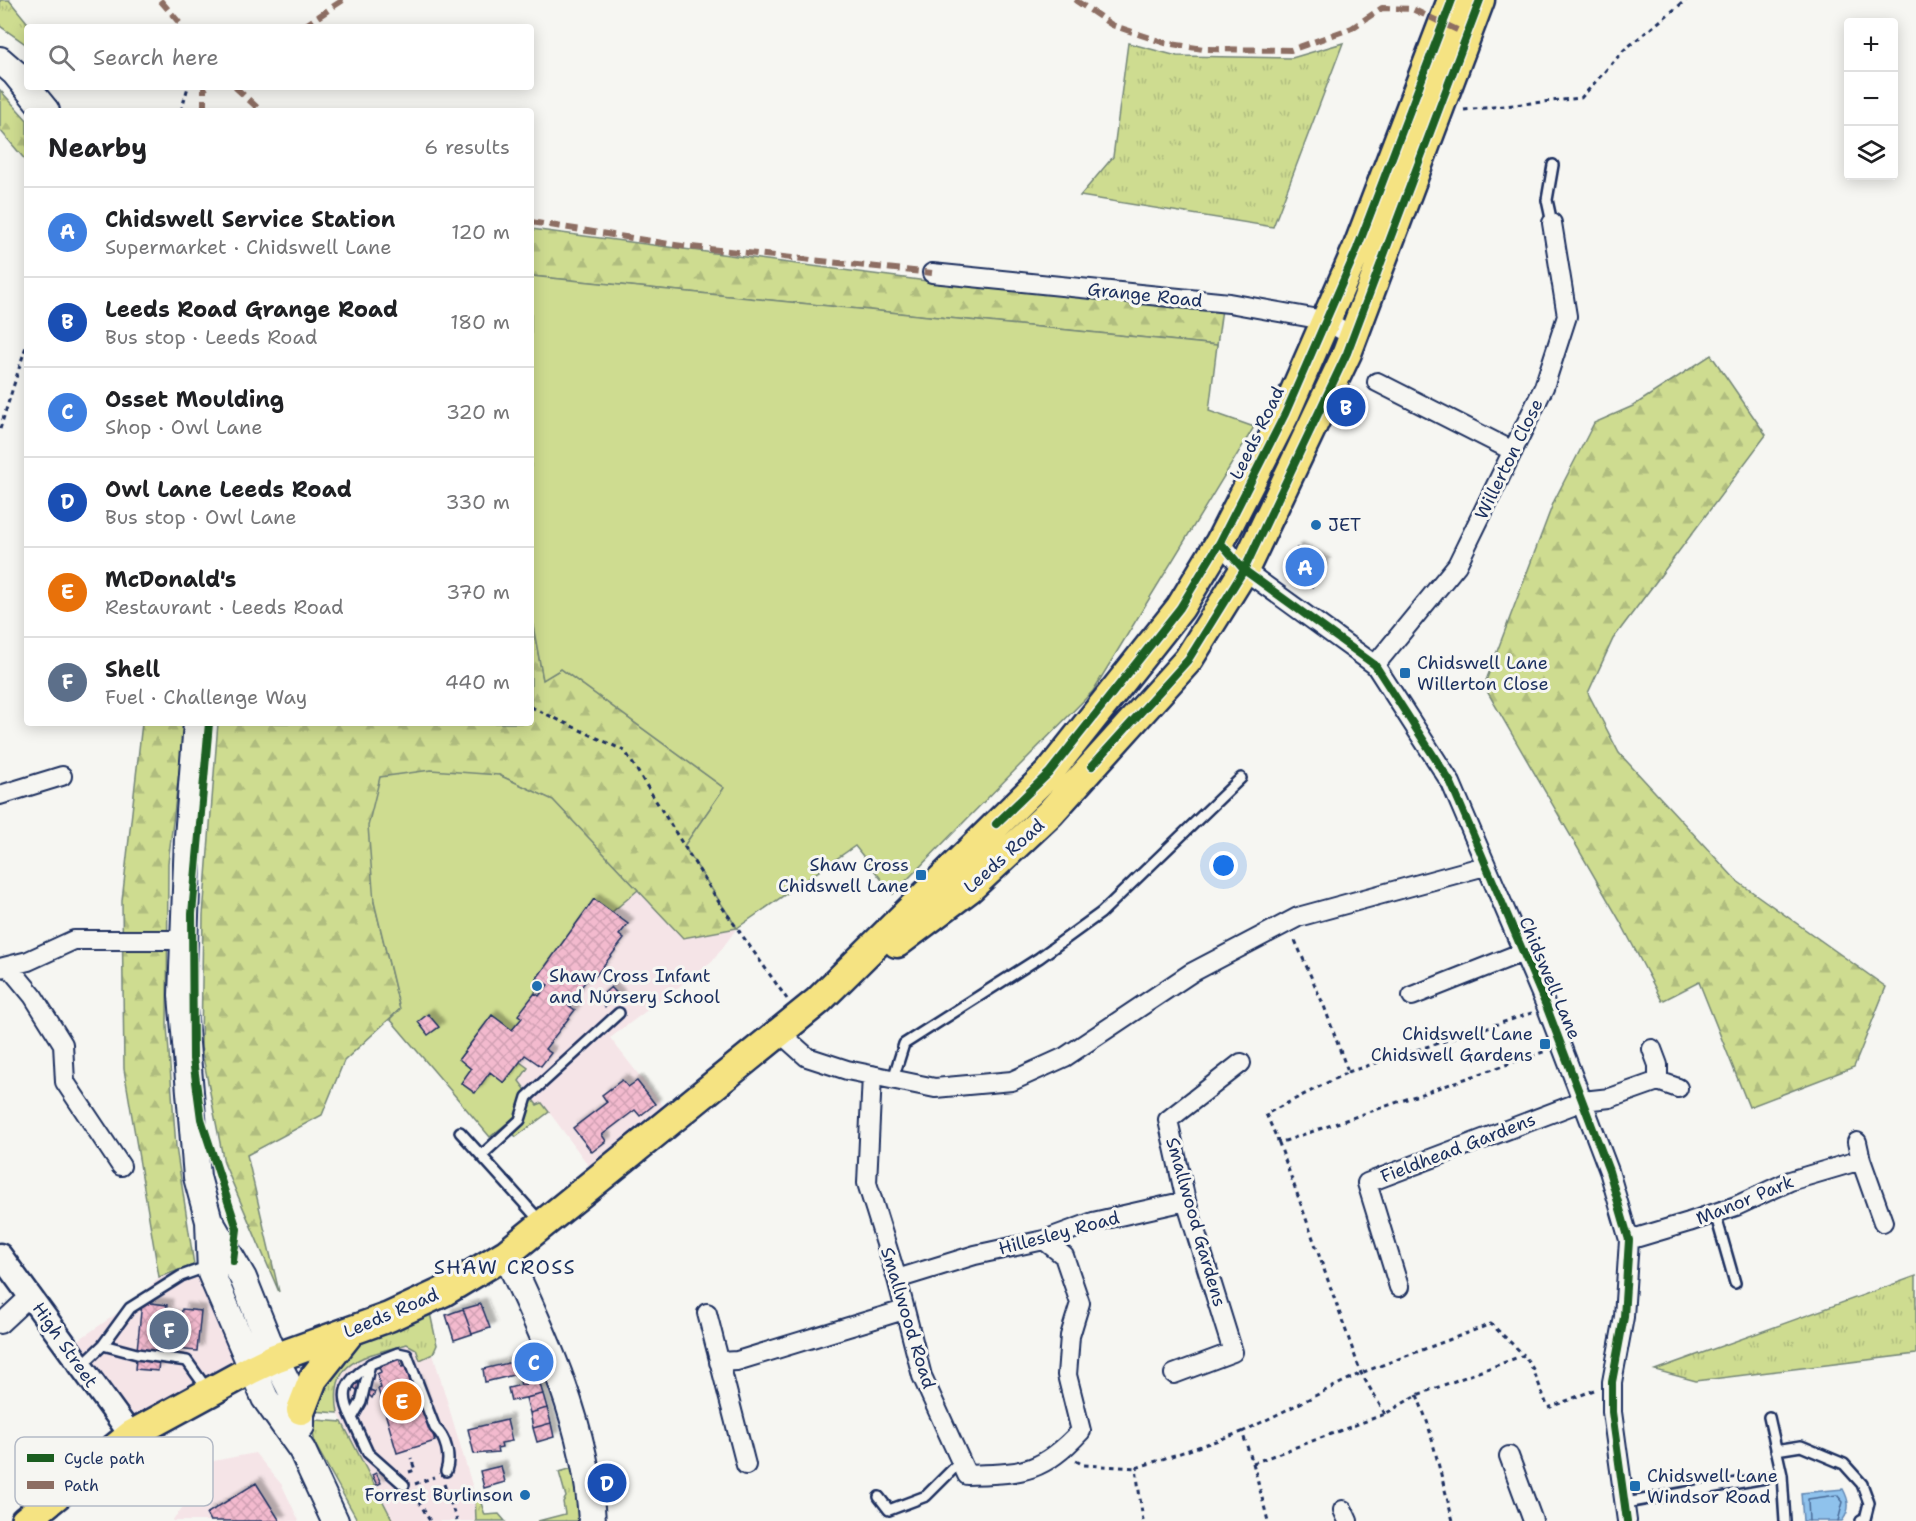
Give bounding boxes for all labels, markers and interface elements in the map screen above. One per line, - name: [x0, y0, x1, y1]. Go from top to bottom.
- map controls: [1844, 18, 1898, 180]
- button: +: [1844, 18, 1898, 72]
- search box: [24, 24, 534, 90]
- icon: search: [45, 41, 78, 74]
- text: Search here: [93, 43, 219, 72]
- button: −: [1844, 72, 1898, 126]
- button: layers: [1844, 126, 1898, 180]
- text: Nearby: [48, 130, 147, 165]
- text: 6 results: [424, 134, 510, 160]
- text: Chidswell Service Station: [105, 205, 395, 234]
- text: A: [60, 219, 75, 245]
- text: 120 m: [451, 219, 510, 245]
- text: Supermarket · Chidswell Lane: [105, 234, 392, 260]
- street label: Grange Road: [1086, 277, 1204, 313]
- text: Leeds Road Grange Road: [105, 295, 398, 324]
- text: B: [61, 309, 74, 335]
- text: 180 m: [450, 309, 510, 335]
- text: Bus stop · Leeds Road: [105, 324, 317, 350]
- street label: Leeds Road: [1224, 382, 1290, 484]
- pin: B: [1326, 384, 1366, 430]
- text: Osset Moulding: [105, 385, 284, 414]
- street label: Willerton Close: [1469, 395, 1549, 523]
- text: C: [61, 399, 74, 425]
- text: 320 m: [446, 399, 510, 425]
- text: Shop · Owl Lane: [105, 414, 262, 440]
- text: Owl Lane Leeds Road: [105, 475, 352, 504]
- text: D: [60, 489, 75, 515]
- text: 330 m: [446, 489, 510, 515]
- text: Bus stop · Owl Lane: [105, 504, 297, 530]
- place label: JET: [1328, 513, 1361, 537]
- marker: JET: [1309, 518, 1323, 532]
- pin: A: [1286, 544, 1324, 590]
- text: McDonald's: [105, 565, 236, 594]
- text: E: [61, 579, 74, 605]
- text: 370 m: [446, 579, 510, 605]
- text: Restaurant · Leeds Road: [105, 594, 344, 620]
- place label: Chidswell Lane Willerton Close: [1417, 651, 1549, 696]
- text: Shell: [105, 655, 160, 684]
- marker: Chidswell Lane Willerton Close: [1398, 666, 1412, 680]
- text: F: [62, 669, 73, 695]
- text: 440 m: [445, 669, 510, 695]
- text: Fuel · Challenge Way: [105, 684, 307, 710]
- street label: Leeds Road: [958, 813, 1050, 899]
- your location: [1209, 851, 1238, 880]
- place label: Shaw Cross Chidswell Lane: [778, 853, 909, 898]
- marker: Shaw Cross Chidswell Lane: [914, 868, 928, 882]
- street label: Chidswell Lane: [1513, 913, 1587, 1043]
- place label: Shaw Cross Infant and Nursery School: [549, 964, 721, 1009]
- marker: Shaw Cross Infant and Nursery School: [530, 979, 544, 993]
- place label: Chidswell Lane Chidswell Gardens: [1371, 1022, 1533, 1067]
- marker: Chidswell Lane Chidswell Gardens: [1538, 1037, 1552, 1051]
- street label: Fieldhead Gardens: [1377, 1107, 1539, 1189]
- street label: Smallwood Gardens: [1160, 1135, 1232, 1309]
- street label: Manor Park: [1693, 1170, 1797, 1230]
- street label: Hillesley Road: [996, 1205, 1122, 1261]
- street label: Smallwood Road: [875, 1244, 941, 1392]
- district label: SHAW CROSS: [434, 1254, 576, 1280]
- street label: Leeds Road: [340, 1282, 442, 1344]
- street label: High Street: [27, 1298, 103, 1393]
- pin: F: [150, 1308, 188, 1352]
- pin: C: [514, 1340, 554, 1384]
- pin: E: [382, 1378, 422, 1424]
- legend: [15, 1437, 213, 1506]
- text: Cycle path: [64, 1448, 145, 1469]
- pin: D: [588, 1460, 626, 1506]
- place label: Chidswell Lane Windsor Road: [1647, 1464, 1778, 1509]
- text: Path: [64, 1475, 99, 1496]
- marker: Chidswell Lane Windsor Road: [1628, 1479, 1642, 1493]
- place label: Forrest Burlinson: [365, 1483, 513, 1507]
- marker: Forrest Burlinson: [518, 1488, 532, 1502]

